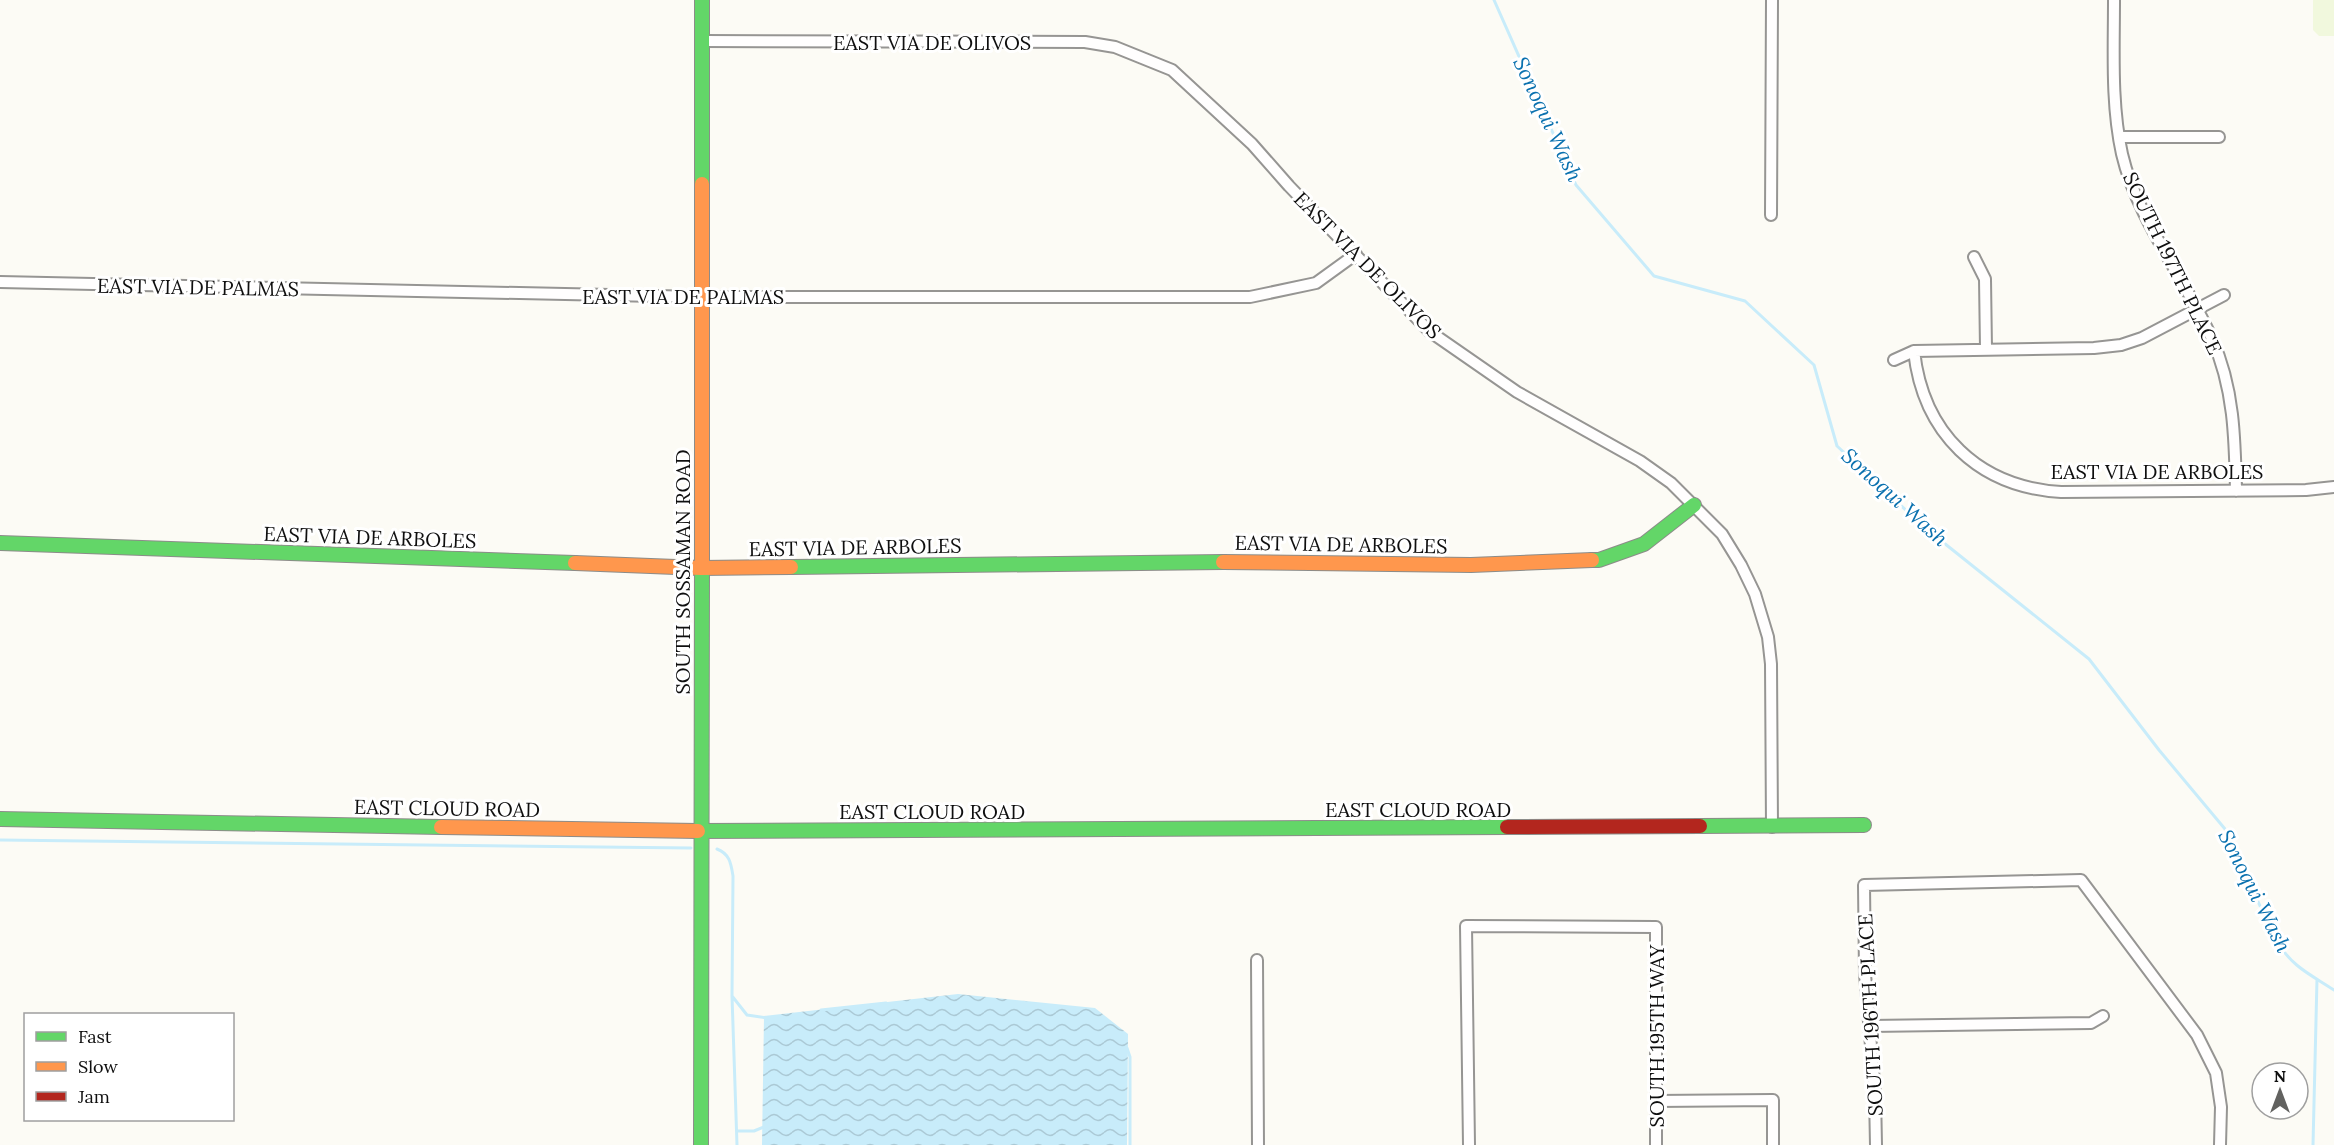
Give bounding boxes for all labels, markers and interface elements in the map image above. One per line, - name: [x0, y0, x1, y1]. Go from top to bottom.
- street label: EAST VIA DE OLIVOS: [833, 30, 1031, 55]
- water label: Sonoqui Wash: [1507, 52, 1589, 186]
- street label: SOUTH 197TH PLACE: [2118, 168, 2228, 358]
- street label: EAST VIA DE OLIVOS: [1289, 186, 1447, 344]
- street label: EAST VIA DE PALMAS: [97, 273, 299, 301]
- street label: EAST VIA DE PALMAS: [582, 284, 784, 309]
- water label: Sonoqui Wash: [1836, 442, 1954, 552]
- street label: SOUTH SOSSAMAN ROAD: [670, 449, 695, 695]
- street label: EAST VIA DE ARBOLES: [2051, 459, 2263, 484]
- street label: EAST VIA DE ARBOLES: [263, 521, 477, 553]
- street label: EAST VIA DE ARBOLES: [1234, 530, 1448, 558]
- street label: EAST VIA DE ARBOLES: [748, 533, 962, 561]
- street label: EAST CLOUD ROAD: [354, 794, 540, 822]
- street label: EAST CLOUD ROAD: [1325, 797, 1511, 822]
- street label: EAST CLOUD ROAD: [839, 799, 1025, 824]
- water label: Sonoqui Wash: [2212, 825, 2298, 957]
- street label: SOUTH 196TH PLACE: [1852, 913, 1888, 1117]
- street label: SOUTH 195TH WAY: [1644, 944, 1669, 1127]
- legend: [24, 1013, 234, 1121]
- text: Fast: [78, 1025, 112, 1048]
- text: Slow: [78, 1055, 118, 1078]
- north arrow: [2250, 1061, 2310, 1121]
- text: N: [2274, 1066, 2286, 1086]
- text: Jam: [77, 1085, 110, 1108]

